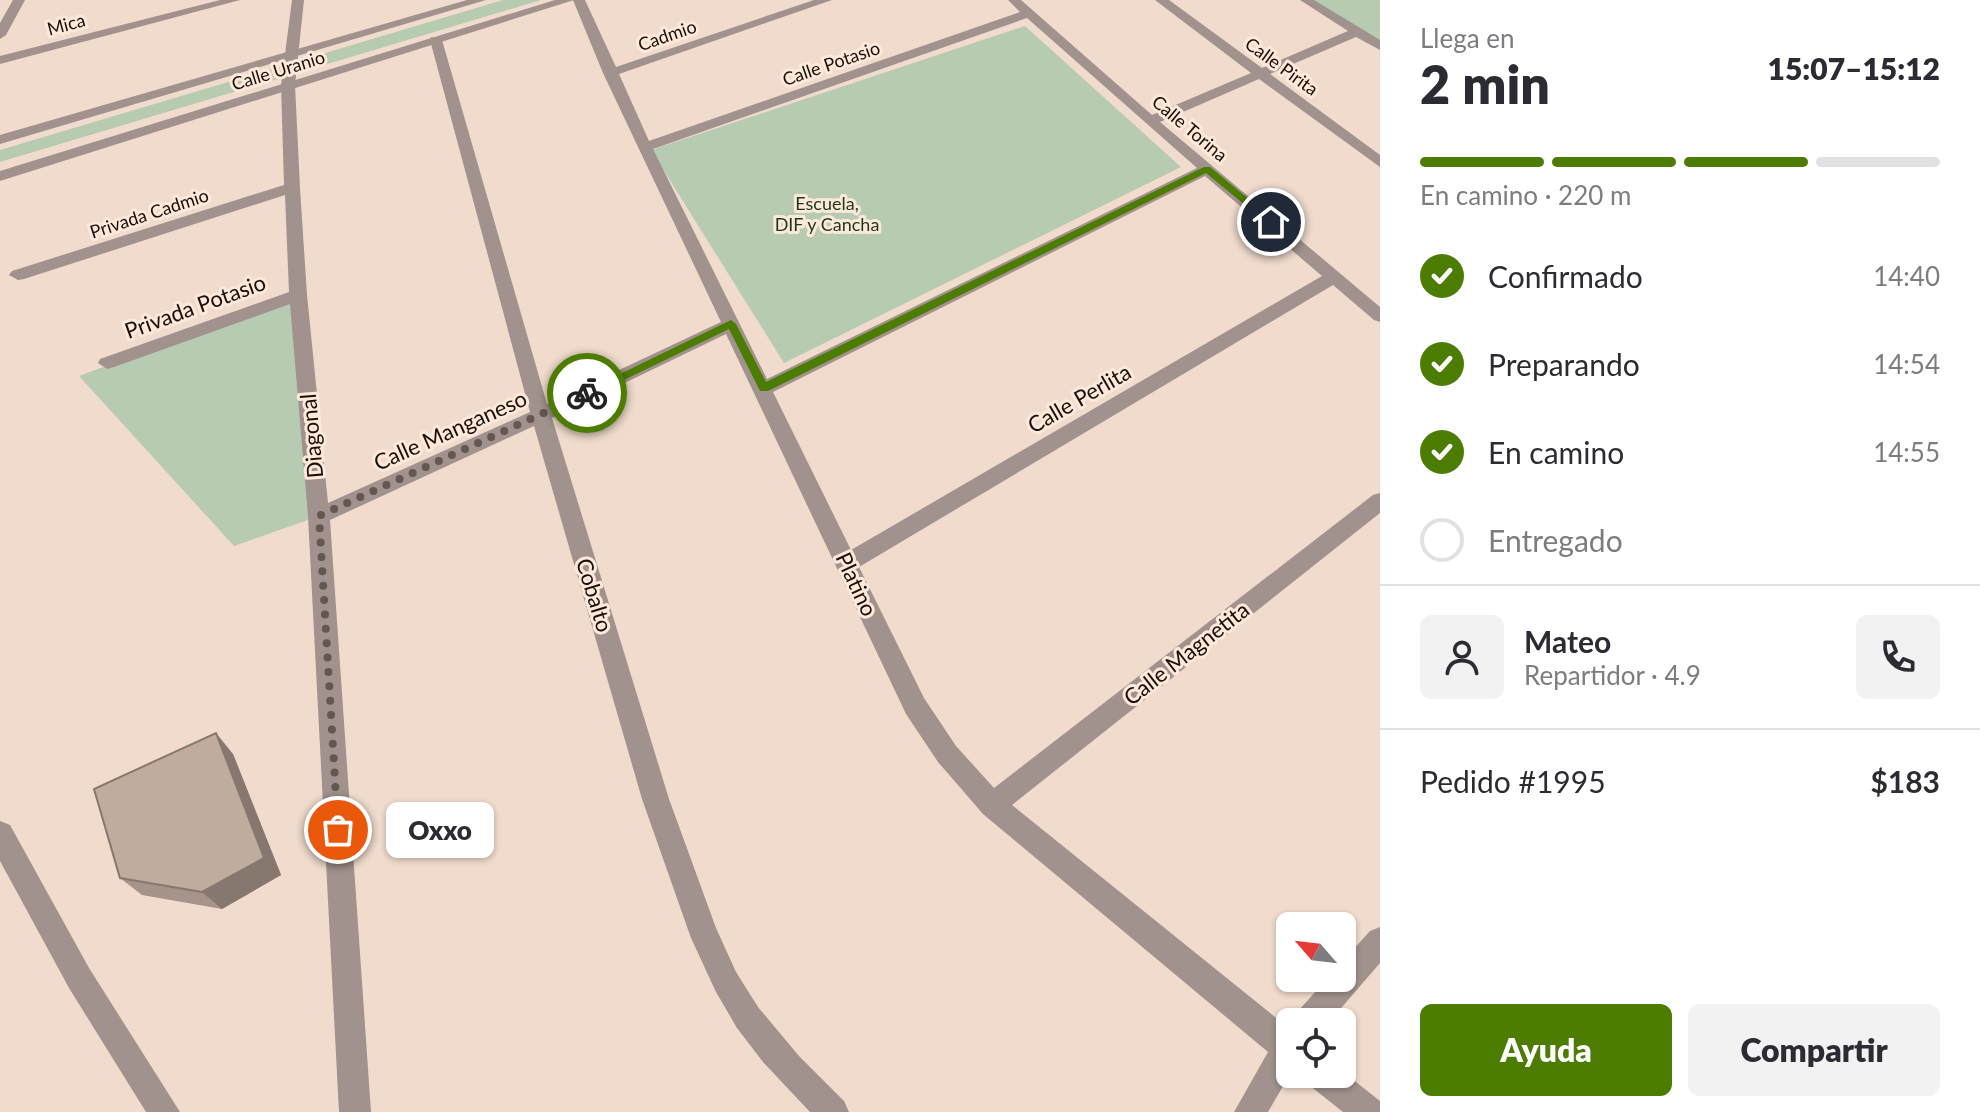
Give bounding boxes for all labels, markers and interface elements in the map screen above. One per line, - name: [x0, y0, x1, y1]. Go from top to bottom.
- street label: Mica: [45, 8, 87, 40]
- street label: Cadmio: [635, 15, 699, 55]
- text: Llega en: [1420, 22, 1515, 54]
- street label: Calle Pirita: [1241, 32, 1323, 100]
- street label: Calle Potasio: [779, 36, 883, 90]
- street label: Calle Uranio: [229, 45, 327, 95]
- text: 15:07–15:12: [1767, 50, 1940, 86]
- text: 2 min: [1420, 53, 1550, 115]
- street label: Calle Torina: [1148, 90, 1232, 166]
- text: En camino · 220 m: [1420, 179, 1631, 211]
- street label: Privada Cadmio: [87, 183, 211, 243]
- pin: [1237, 188, 1305, 256]
- park label: Escuela, DIF y Cancha: [775, 192, 879, 235]
- icon: home: [1249, 200, 1293, 244]
- icon: check: [1420, 254, 1464, 298]
- text: Confirmado: [1488, 258, 1643, 294]
- text: 14:40: [1873, 260, 1940, 292]
- street label: Privada Potasio: [121, 268, 269, 344]
- icon: check: [1420, 342, 1464, 386]
- text: Preparando: [1488, 346, 1640, 382]
- text: 14:54: [1873, 348, 1940, 380]
- courier: [547, 353, 627, 433]
- street label: Calle Perlita: [1023, 358, 1135, 438]
- icon: bike: [565, 371, 609, 415]
- street label: Calle Manganeso: [369, 384, 531, 476]
- street label: Diagonal: [294, 393, 328, 479]
- icon: check: [1420, 430, 1464, 474]
- text: En camino: [1488, 434, 1624, 470]
- text: 14:55: [1873, 436, 1940, 468]
- text: Entregado: [1488, 522, 1623, 558]
- street label: Platino: [831, 548, 883, 620]
- street label: Cobalto: [571, 555, 619, 635]
- street label: Calle Magnetita: [1118, 596, 1254, 710]
- button: person: [1420, 615, 1504, 699]
- button: phone: [1856, 615, 1940, 699]
- text: Mateo: [1524, 623, 1611, 659]
- text: Repartidor · 4.9: [1524, 659, 1701, 691]
- text: Pedido #1995: [1420, 763, 1606, 799]
- text: $183: [1870, 763, 1940, 799]
- pin: [304, 796, 372, 864]
- callout: Oxxo: [386, 802, 494, 858]
- icon: bag: [316, 808, 360, 852]
- text: Oxxo: [408, 814, 472, 846]
- north arrow: [1276, 912, 1356, 992]
- map controls: [1276, 912, 1356, 1088]
- button: Ayuda: [1420, 1004, 1672, 1096]
- button: Compartir: [1688, 1004, 1940, 1096]
- button: locate: [1276, 1008, 1356, 1088]

